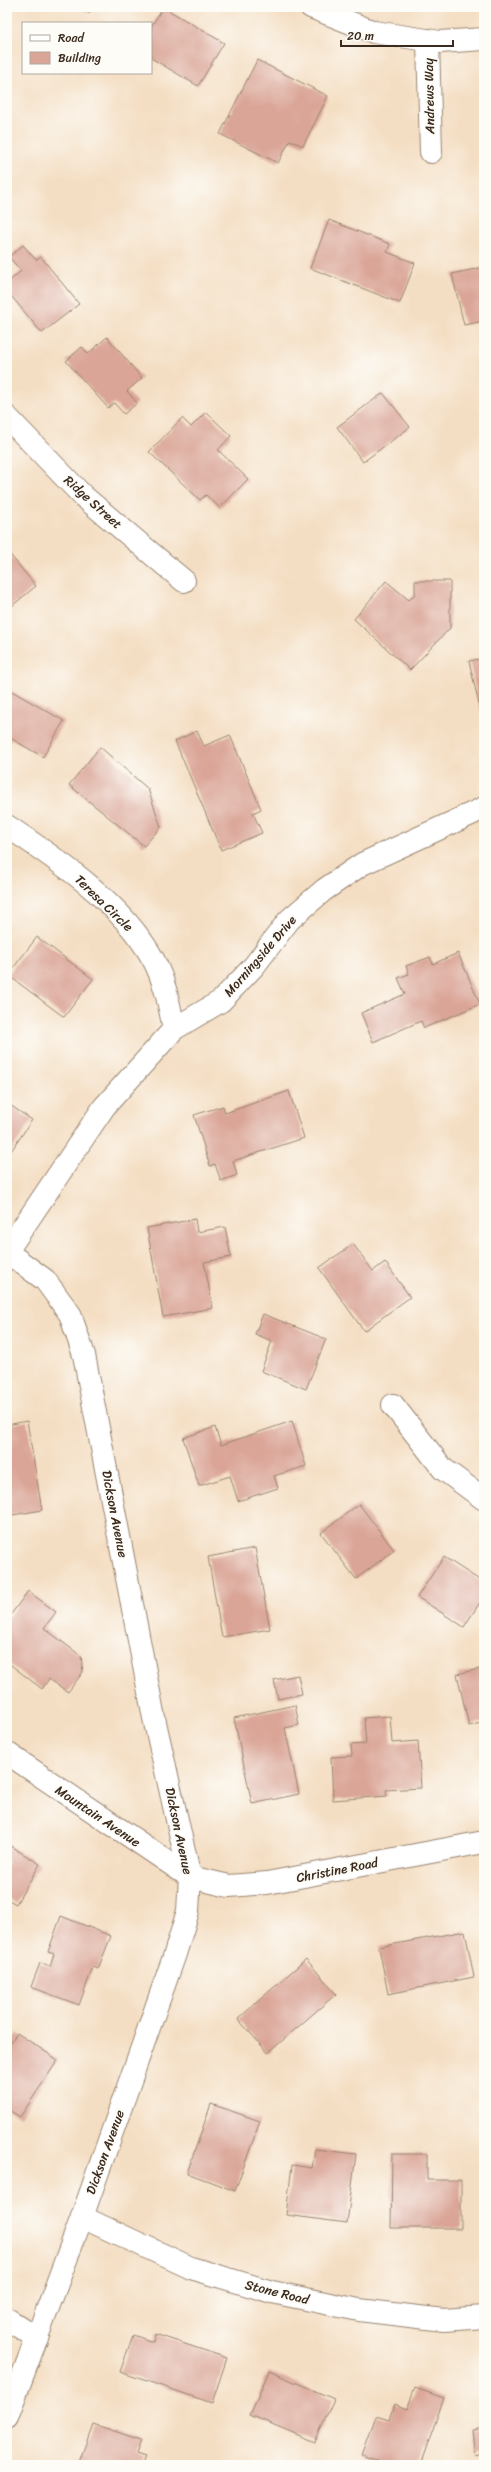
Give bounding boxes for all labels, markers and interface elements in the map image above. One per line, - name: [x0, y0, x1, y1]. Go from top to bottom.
- legend: [22, 22, 152, 74]
- scale bar: [341, 22, 453, 48]
- text: 20 m: [347, 25, 374, 47]
- text: Road: [58, 27, 85, 49]
- text: Building: [58, 47, 101, 69]
- street label: Andrews Way: [417, 57, 441, 135]
- street label: Ridge Street: [58, 469, 128, 535]
- street label: Teresa Circle: [69, 869, 139, 937]
- street label: Morningside Drive: [218, 910, 302, 1002]
- street label: Dickson Avenue: [95, 1468, 135, 1560]
- street label: Mountain Avenue: [50, 1779, 146, 1853]
- street label: Dickson Avenue: [159, 1785, 200, 1877]
- street label: Christine Road: [294, 1851, 381, 1889]
- street label: Dickson Avenue: [79, 2106, 131, 2198]
- street label: Stone Road: [243, 2273, 313, 2311]

